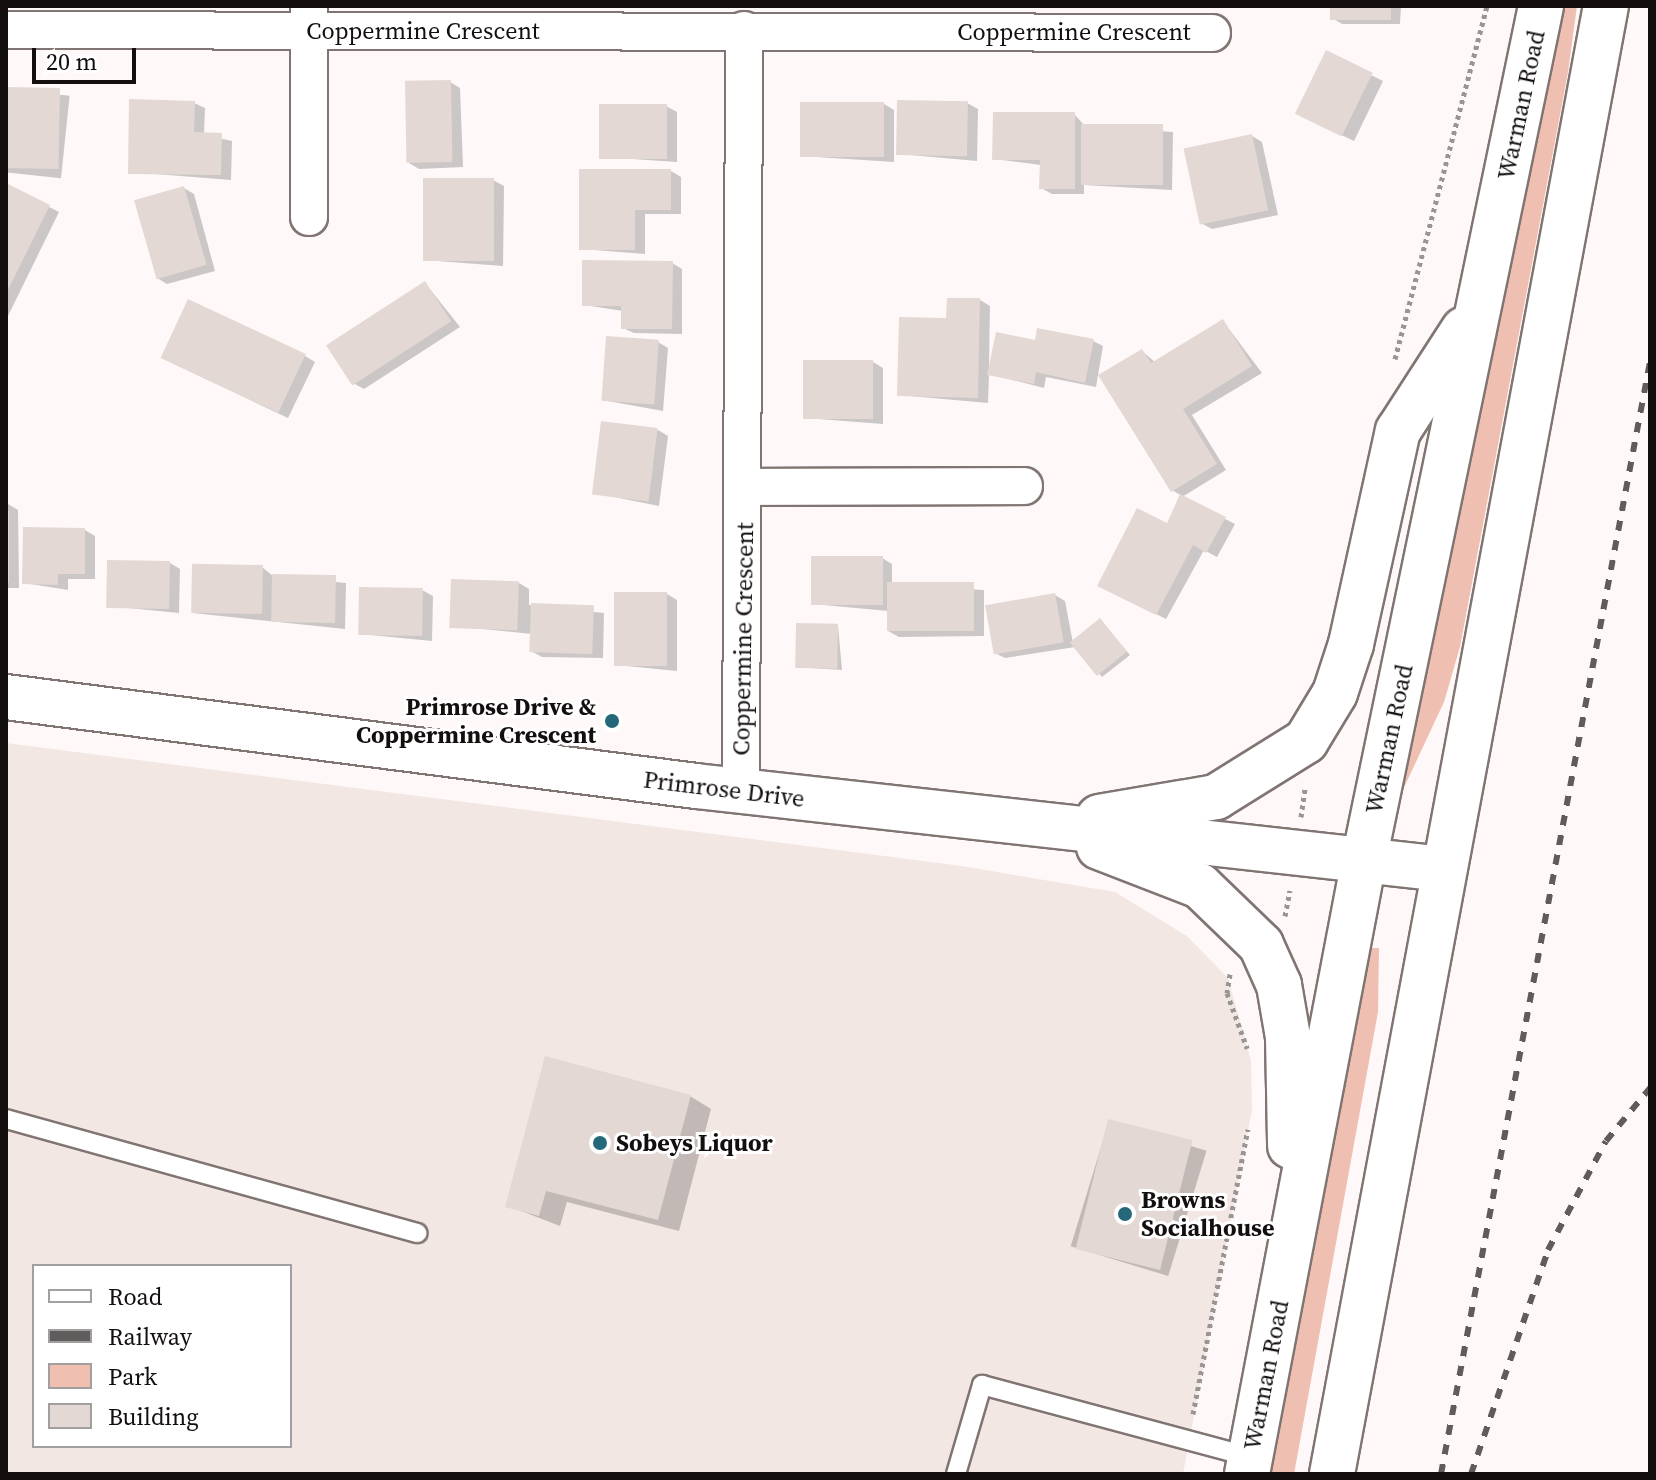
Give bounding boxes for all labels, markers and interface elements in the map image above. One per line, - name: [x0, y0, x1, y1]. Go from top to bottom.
- street label: Coppermine Crescent: [306, 17, 540, 45]
- street label: Coppermine Crescent: [957, 18, 1191, 46]
- street label: Warman Road: [1491, 28, 1551, 182]
- scale bar: [36, 32, 140, 82]
- text: 20 m: [46, 45, 97, 78]
- street label: Coppermine Crescent: [727, 522, 759, 756]
- street label: Warman Road: [1359, 662, 1419, 816]
- place label: Primrose Drive & Coppermine Crescent: [356, 693, 596, 749]
- marker: Primrose Drive & Coppermine Crescent: [603, 712, 621, 730]
- street label: Primrose Drive: [642, 765, 806, 813]
- place label: Sobeys Liquor: [616, 1129, 773, 1157]
- marker: Sobeys Liquor: [591, 1134, 609, 1152]
- place label: Browns Socialhouse: [1141, 1186, 1274, 1242]
- marker: Browns Socialhouse: [1116, 1205, 1134, 1223]
- legend: [32, 1264, 292, 1448]
- text: Road: [108, 1280, 162, 1313]
- street label: Warman Road: [1237, 1298, 1295, 1452]
- text: Railway: [108, 1320, 192, 1353]
- text: Park: [108, 1360, 157, 1393]
- text: Building: [108, 1400, 199, 1433]

